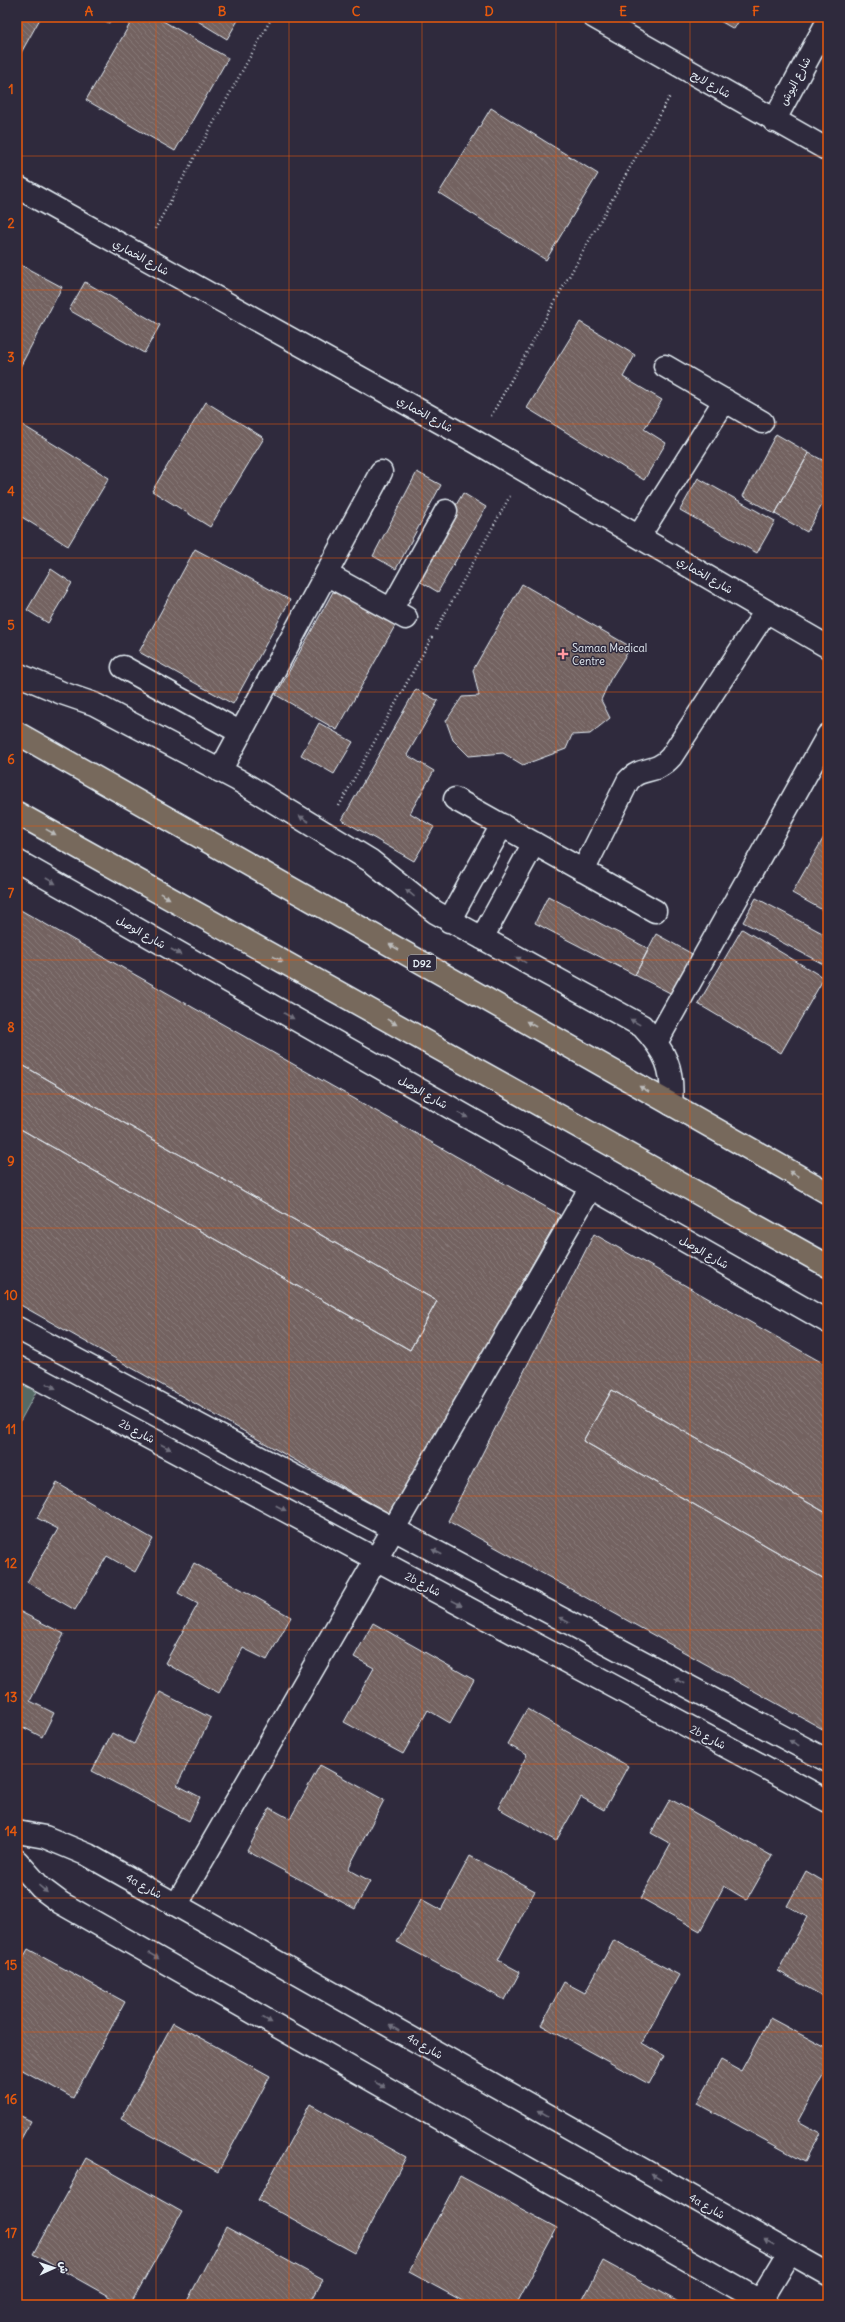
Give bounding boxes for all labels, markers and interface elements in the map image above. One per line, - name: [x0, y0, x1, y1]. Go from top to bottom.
- text: A: [85, 3, 94, 20]
- text: B: [218, 3, 227, 20]
- text: C: [352, 3, 361, 20]
- text: D: [484, 3, 494, 20]
- text: E: [619, 3, 627, 20]
- text: F: [752, 3, 760, 20]
- street label: شارع اليوش: [776, 54, 815, 109]
- street label: شارع لايح: [688, 67, 733, 103]
- text: 1: [8, 81, 14, 98]
- text: 2: [7, 215, 15, 232]
- street label: شارع الخماري: [109, 236, 172, 280]
- text: 3: [7, 349, 15, 366]
- street label: شارع الخماري: [393, 393, 456, 437]
- text: 4: [7, 483, 15, 500]
- street label: شارع الخماري: [674, 553, 735, 598]
- text: 5: [7, 617, 15, 634]
- place label: Samaa Medical Centre: [572, 641, 647, 668]
- marker: Samaa Medical Centre: [557, 648, 569, 660]
- text: 6: [7, 751, 15, 768]
- one-way arrow: [299, 815, 309, 823]
- one-way arrow: [45, 829, 57, 836]
- one-way arrow: [45, 877, 57, 884]
- text: 7: [8, 885, 15, 902]
- one-way arrow: [405, 889, 415, 898]
- one-way arrow: [159, 892, 170, 899]
- street label: شارع الوصل: [113, 912, 168, 953]
- one-way arrow: [388, 943, 400, 950]
- one-way arrow: [170, 948, 182, 955]
- road number: D92: [408, 955, 436, 971]
- one-way arrow: [272, 956, 284, 962]
- one-way arrow: [515, 957, 527, 963]
- one-way arrow: [283, 1013, 295, 1020]
- text: 8: [7, 1019, 15, 1036]
- one-way arrow: [386, 1019, 398, 1026]
- one-way arrow: [629, 1019, 641, 1026]
- one-way arrow: [525, 1021, 537, 1028]
- street label: شارع الوصل: [395, 1072, 450, 1113]
- one-way arrow: [639, 1085, 650, 1092]
- one-way arrow: [457, 1111, 469, 1118]
- text: 9: [7, 1153, 15, 1170]
- one-way arrow: [788, 1170, 800, 1177]
- street label: شارع الوصل: [676, 1232, 731, 1273]
- text: 10: [4, 1287, 18, 1304]
- one-way arrow: [46, 1382, 57, 1389]
- street label: 2b شارع: [116, 1416, 157, 1448]
- text: 11: [6, 1421, 16, 1438]
- one-way arrow: [160, 1444, 172, 1450]
- one-way arrow: [275, 1505, 286, 1512]
- one-way arrow: [431, 1549, 443, 1556]
- text: 12: [5, 1555, 17, 1572]
- street label: 2b شارع: [402, 1569, 443, 1601]
- one-way arrow: [451, 1599, 463, 1606]
- one-way arrow: [558, 1617, 570, 1624]
- one-way arrow: [673, 1678, 685, 1685]
- text: 13: [5, 1689, 17, 1706]
- street label: 2b شارع: [687, 1722, 728, 1754]
- one-way arrow: [788, 1739, 799, 1746]
- text: 14: [5, 1823, 18, 1840]
- street label: 4a شارع: [123, 1870, 164, 1903]
- one-way arrow: [38, 1885, 48, 1894]
- one-way arrow: [148, 1953, 160, 1959]
- text: 15: [5, 1957, 18, 1974]
- one-way arrow: [261, 2017, 273, 2024]
- one-way arrow: [388, 2024, 400, 2031]
- street label: 4a شارع: [404, 2030, 445, 2064]
- one-way arrow: [374, 2081, 386, 2088]
- text: 16: [5, 2091, 18, 2108]
- one-way arrow: [537, 2109, 549, 2116]
- one-way arrow: [650, 2174, 662, 2181]
- street label: 4a شارع: [686, 2190, 727, 2224]
- text: 17: [5, 2225, 17, 2242]
- one-way arrow: [763, 2238, 775, 2245]
- north arrow: [34, 2248, 74, 2288]
- text: ش: [57, 2261, 71, 2274]

